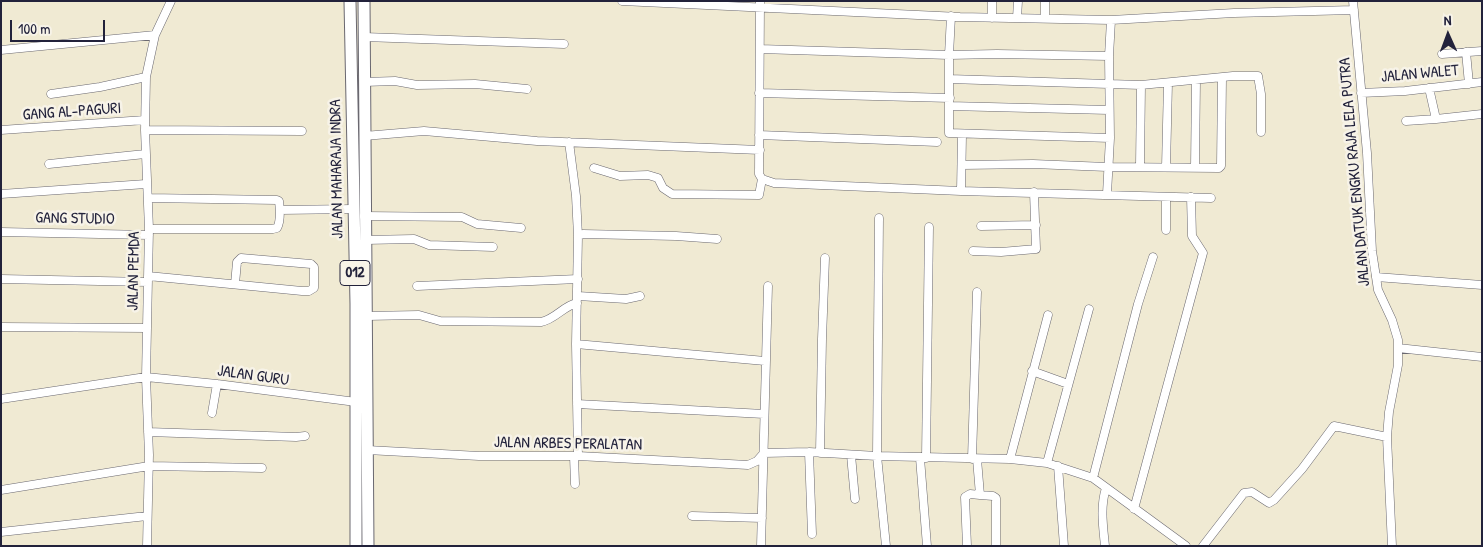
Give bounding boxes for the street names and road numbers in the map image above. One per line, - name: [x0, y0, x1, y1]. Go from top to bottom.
- street label: JALAN DATUK ENGKU RAJA LELA PUTRA: [1335, 57, 1375, 287]
- street label: JALAN WALET: [1380, 61, 1460, 87]
- street label: GANG AL-PAGURI: [22, 99, 122, 125]
- street label: JALAN MAHARAJA INDRA: [326, 99, 348, 239]
- street label: GANG STUDIO: [35, 209, 115, 229]
- street label: JALAN PEMDA: [124, 231, 144, 311]
- road number: 012: [340, 260, 370, 286]
- street label: JALAN GURU: [216, 361, 290, 391]
- street label: JALAN ARBES PERALATAN: [494, 433, 642, 455]

